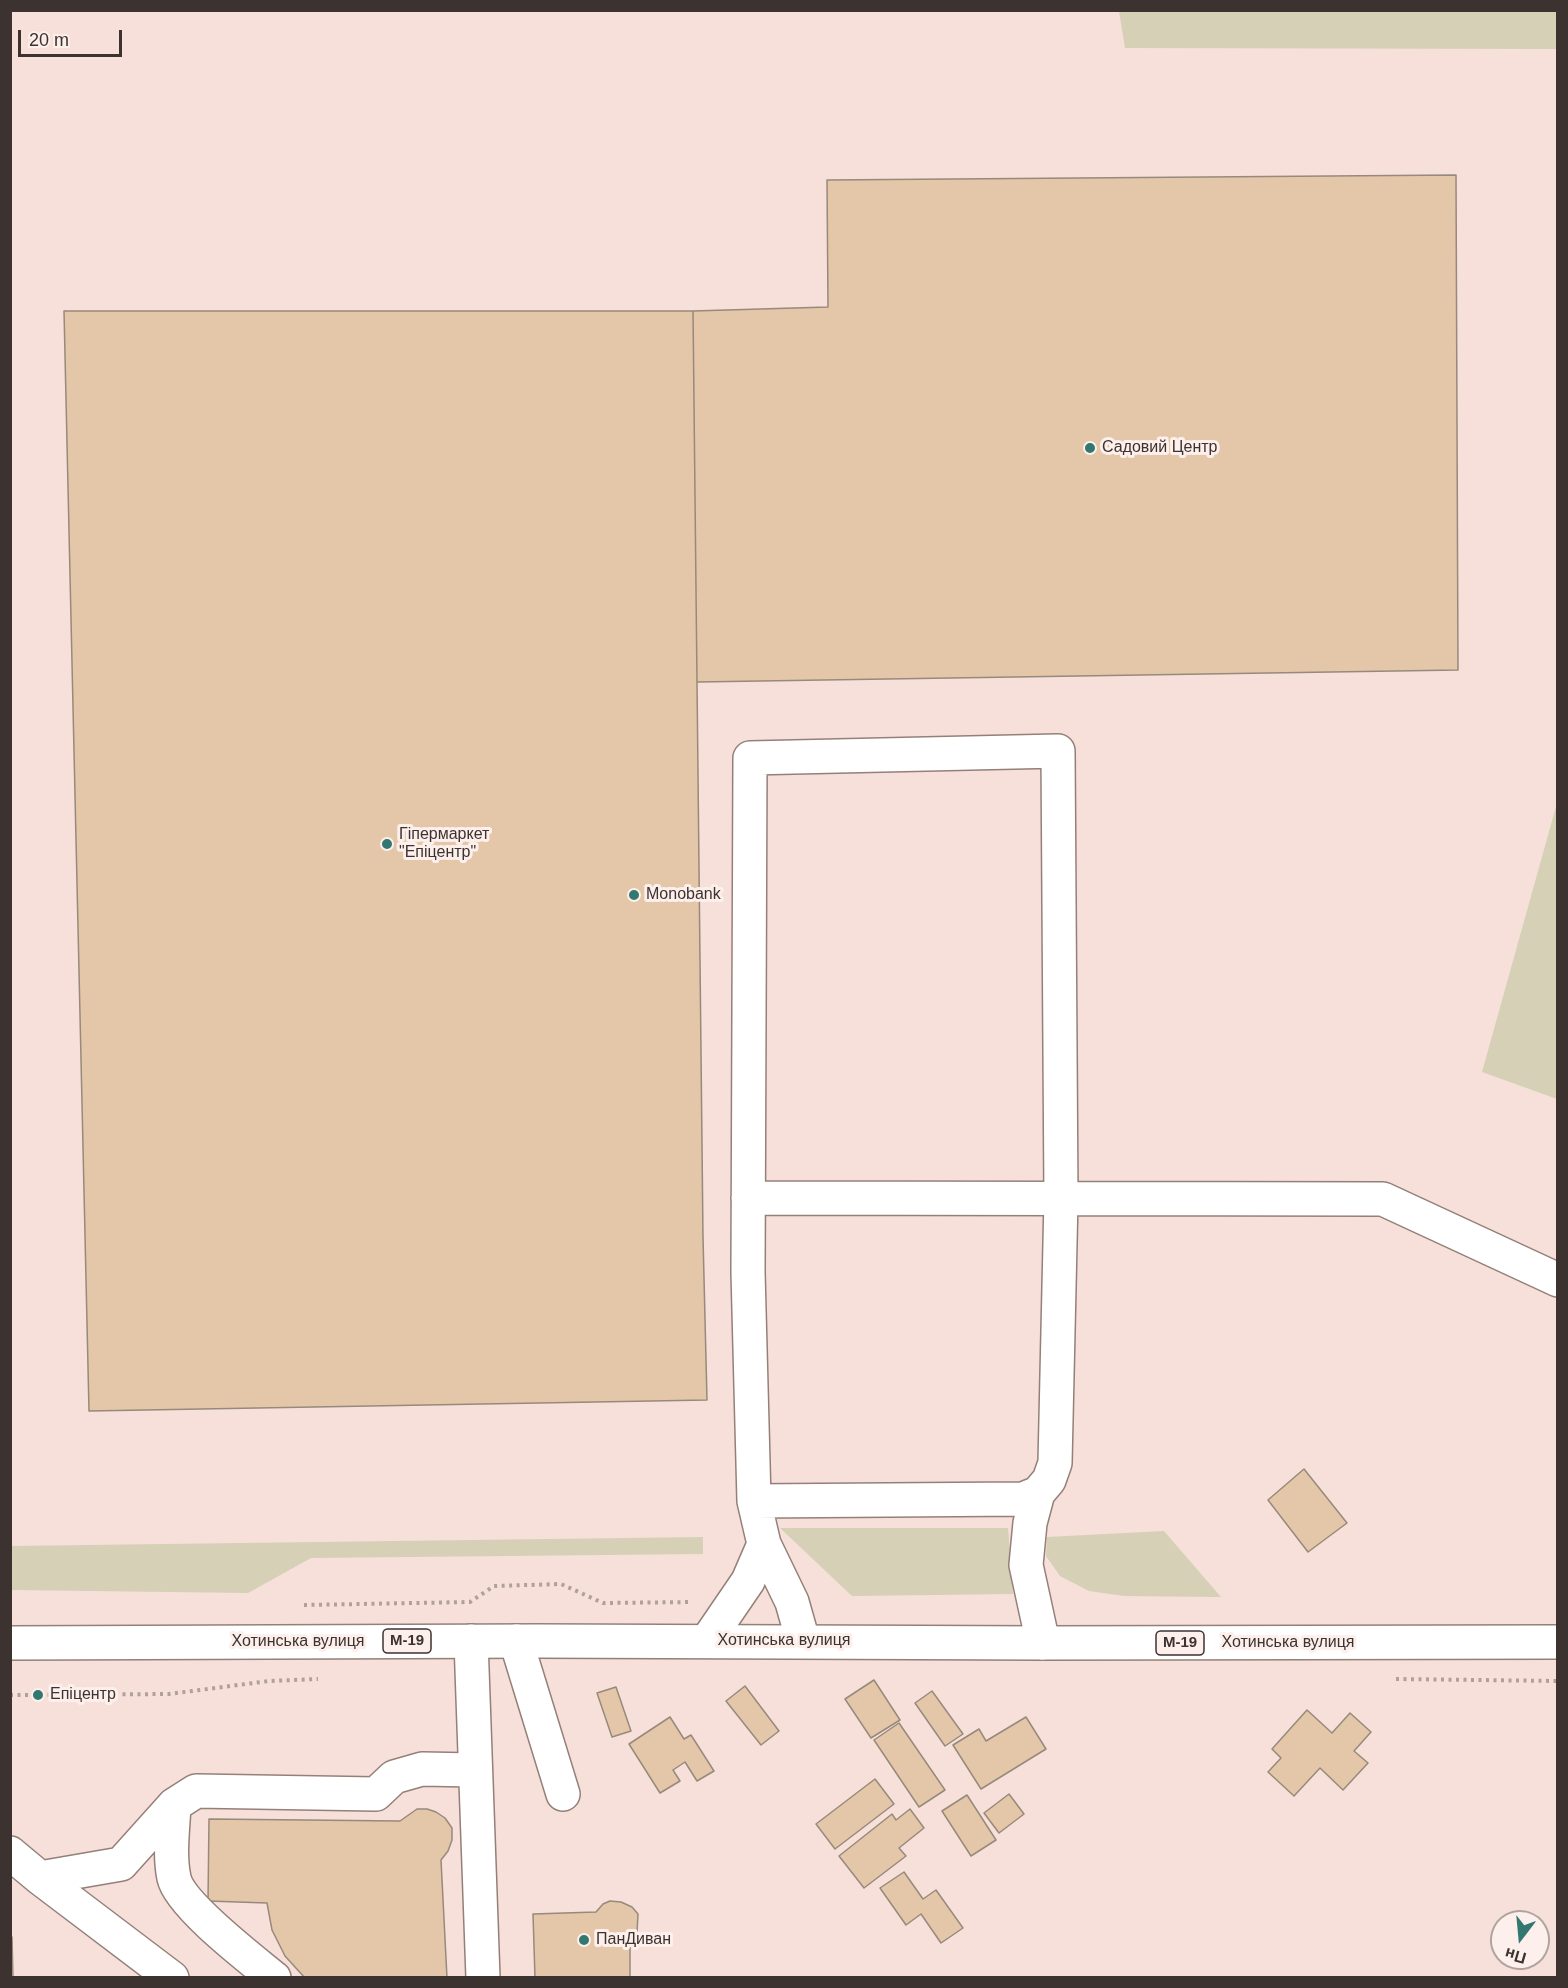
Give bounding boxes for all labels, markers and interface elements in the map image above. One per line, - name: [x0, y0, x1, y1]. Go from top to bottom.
- scale bar: [21, 18, 124, 56]
- text: 20 m: [29, 30, 69, 50]
- place label: Садовий Центр: [1102, 438, 1217, 458]
- marker: Садовий Центр: [1083, 441, 1097, 455]
- place label: Гіпермаркет "Епіцентр": [399, 825, 489, 863]
- marker: Гіпермаркет "Епіцентр": [380, 837, 394, 851]
- place label: Monobank: [646, 885, 721, 905]
- marker: Monobank: [627, 888, 641, 902]
- road number: М-19: [383, 1629, 431, 1653]
- street label: Хотинська вулиця: [717, 1631, 851, 1651]
- road number: М-19: [1156, 1631, 1204, 1655]
- street label: Хотинська вулиця: [231, 1632, 365, 1652]
- street label: Хотинська вулиця: [1221, 1633, 1355, 1653]
- place label: Епіцентр: [50, 1685, 116, 1705]
- marker: Епіцентр: [31, 1688, 45, 1702]
- north arrow: [1490, 1910, 1550, 1970]
- place label: ПанДиван: [596, 1930, 671, 1950]
- marker: ПанДиван: [577, 1933, 591, 1947]
- text: Пн: [1503, 1945, 1528, 1967]

